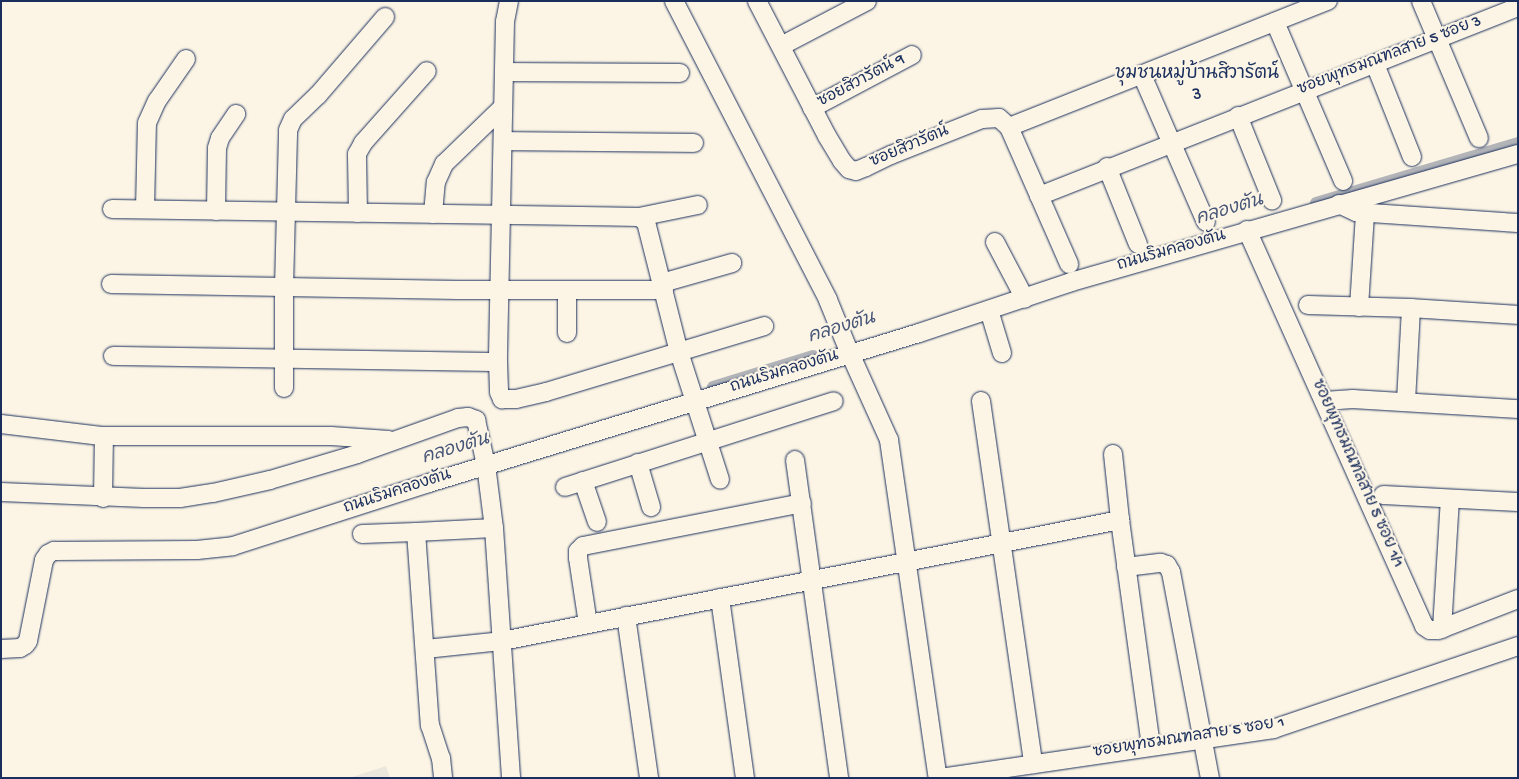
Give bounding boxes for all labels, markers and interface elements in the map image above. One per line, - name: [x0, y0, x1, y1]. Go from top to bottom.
- street label: ซอยพุทธมณฑลสาย 5 ซอย 3: [1295, 13, 1485, 101]
- street label: ซอยสิวารัตน์ 9: [815, 51, 909, 113]
- district label: ชุมชนหมู่บ้านสิวารัตน์ 3: [1115, 65, 1279, 108]
- street label: ซอยสิวารัตน์: [868, 123, 952, 173]
- water label: คลองตัน: [1194, 191, 1266, 231]
- street label: ถนนริมคลองตัน: [1115, 227, 1229, 277]
- water label: คลองตัน: [806, 309, 878, 349]
- street label: ถนนริมคลองตัน: [729, 347, 841, 399]
- street label: ซอยพุทธมณฑลสาย 5 ซอย 1/1: [1306, 377, 1406, 571]
- water label: คลองตัน: [420, 430, 492, 470]
- street label: ถนนริมคลองตัน: [342, 467, 454, 519]
- street label: ซอยพุทธมณฑลสาย 5 ซอย 1: [1092, 714, 1286, 764]

